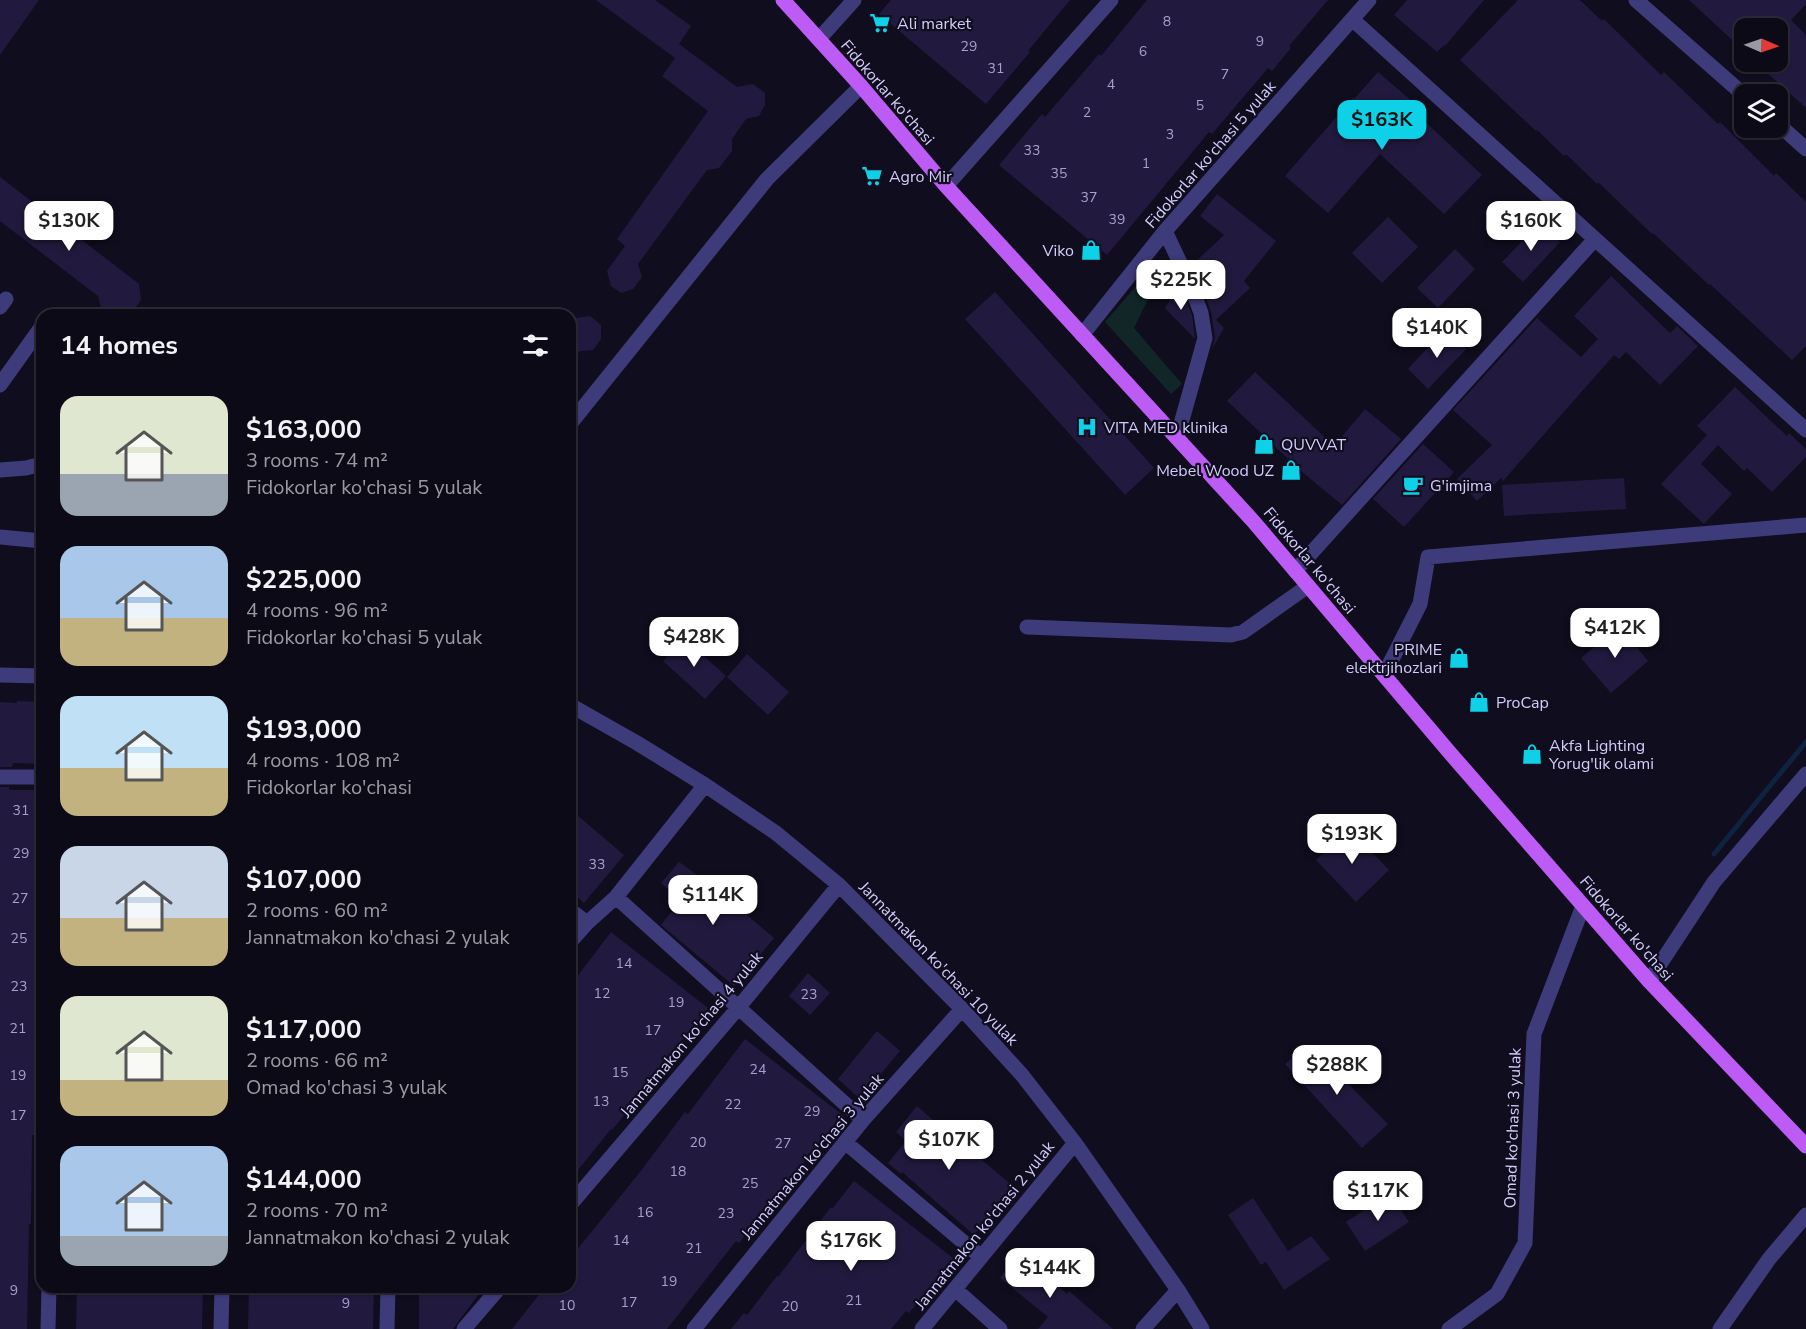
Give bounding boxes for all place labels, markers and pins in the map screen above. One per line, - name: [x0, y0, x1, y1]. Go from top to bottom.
- supermarket icon: Ali market: [868, 11, 892, 35]
- place label: Ali market: [897, 13, 971, 35]
- pin: $163K: [1340, 100, 1424, 151]
- supermarket icon: Agro Mir: [860, 164, 884, 188]
- place label: Agro Mir: [889, 166, 952, 188]
- pin: $130K: [27, 201, 111, 252]
- pin: $160K: [1489, 201, 1573, 252]
- shop icon: Viko: [1079, 238, 1103, 262]
- place label: Viko: [1042, 240, 1074, 262]
- pin: $225K: [1139, 260, 1223, 311]
- pin: $140K: [1395, 308, 1479, 359]
- hospital icon: VITA MED klinika: [1075, 415, 1099, 439]
- place label: VITA MED klinika: [1103, 417, 1228, 439]
- shop icon: QUVVAT: [1252, 432, 1276, 456]
- place label: QUVVAT: [1281, 434, 1347, 456]
- shop icon: Mebel Wood UZ: [1279, 458, 1303, 482]
- place label: Mebel Wood UZ: [1156, 460, 1275, 482]
- cafe icon: G'imjima: [1401, 473, 1425, 497]
- place label: G'imjima: [1430, 475, 1492, 497]
- pin: $412K: [1573, 608, 1657, 659]
- pin: $428K: [652, 617, 736, 668]
- place label: PRIME elektrjihozlari: [1346, 639, 1442, 679]
- shop icon: PRIME elektrjihozlari: [1447, 646, 1471, 670]
- shop icon: ProCap: [1467, 690, 1491, 714]
- place label: ProCap: [1496, 692, 1549, 714]
- place label: Akfa Lighting Yorug'lik olami: [1548, 735, 1654, 775]
- shop icon: Akfa Lighting Yorug'lik olami: [1520, 742, 1544, 766]
- pin: $193K: [1310, 814, 1394, 865]
- pin: $114K: [671, 875, 755, 926]
- pin: $288K: [1295, 1045, 1379, 1096]
- pin: $107K: [907, 1120, 991, 1171]
- pin: $117K: [1336, 1171, 1420, 1222]
- pin: $176K: [809, 1221, 893, 1272]
- pin: $144K: [1008, 1248, 1092, 1299]

